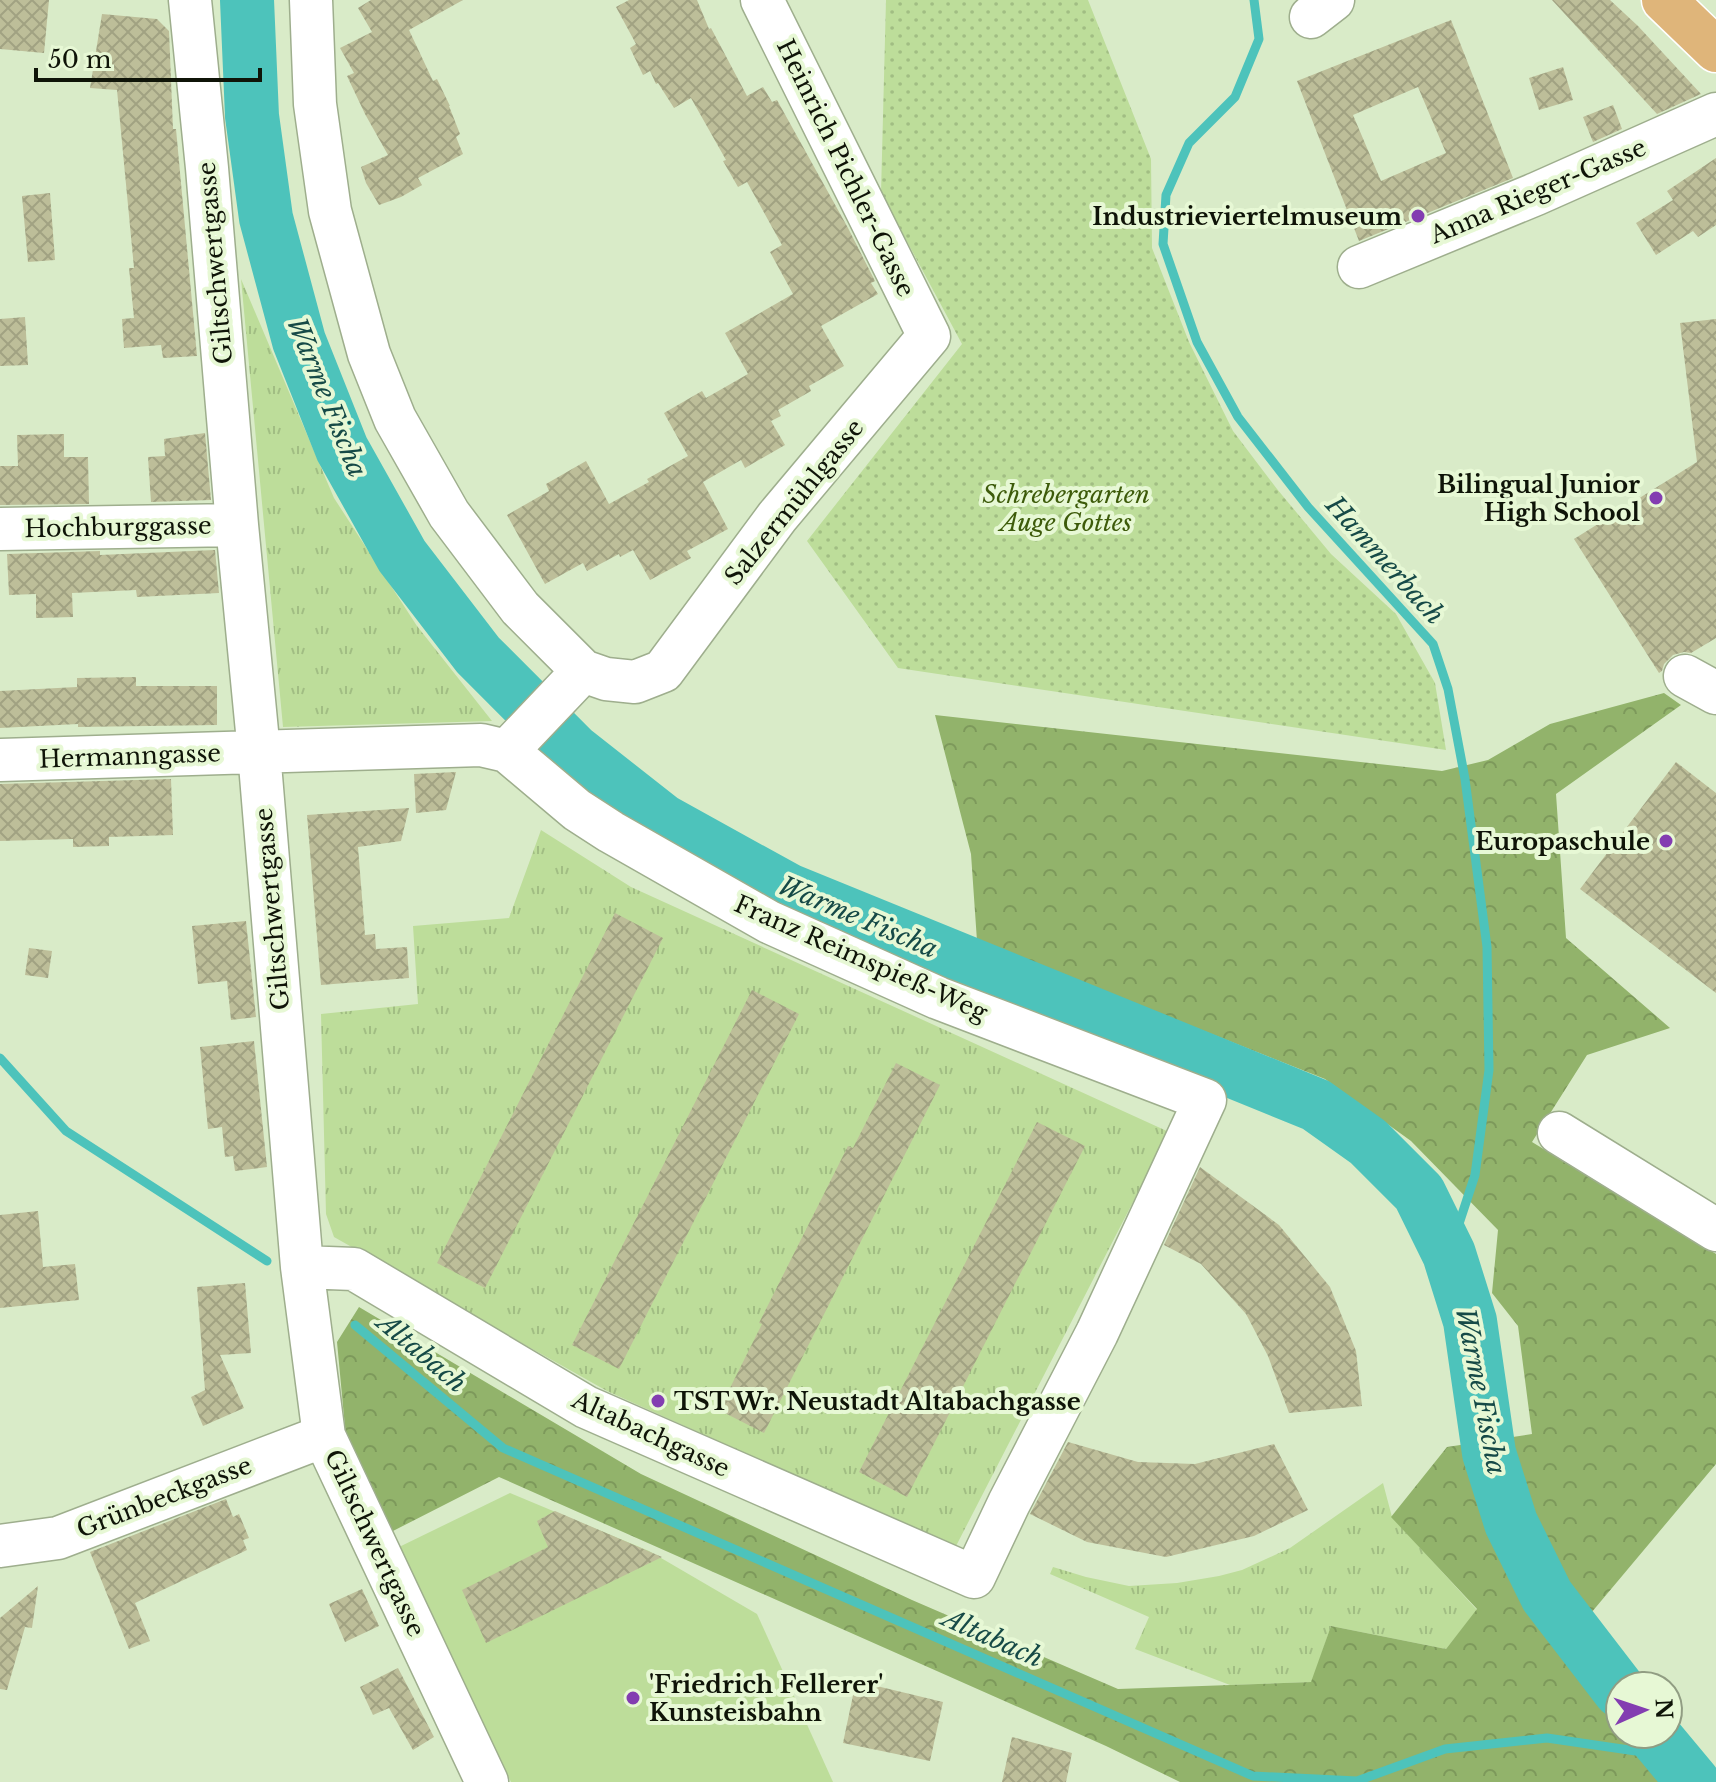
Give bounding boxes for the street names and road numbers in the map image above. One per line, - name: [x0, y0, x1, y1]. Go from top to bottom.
- street label: Heinrich Pichler-Gasse: [771, 34, 921, 302]
- street label: Anna Rieger-Gasse: [1425, 132, 1650, 250]
- street label: Giltschwertgasse: [192, 160, 238, 366]
- street label: Salzermühlgasse: [718, 413, 870, 591]
- street label: Hochburggasse: [24, 511, 212, 543]
- street label: Hermanngasse: [38, 738, 222, 774]
- street label: Giltschwertgasse: [249, 806, 295, 1012]
- street label: Franz Reimspieß-Weg: [730, 889, 993, 1027]
- street label: Altabachgasse: [567, 1384, 734, 1483]
- street label: Giltschwertgasse: [319, 1445, 431, 1641]
- street label: Grünbeckgasse: [72, 1450, 256, 1544]

